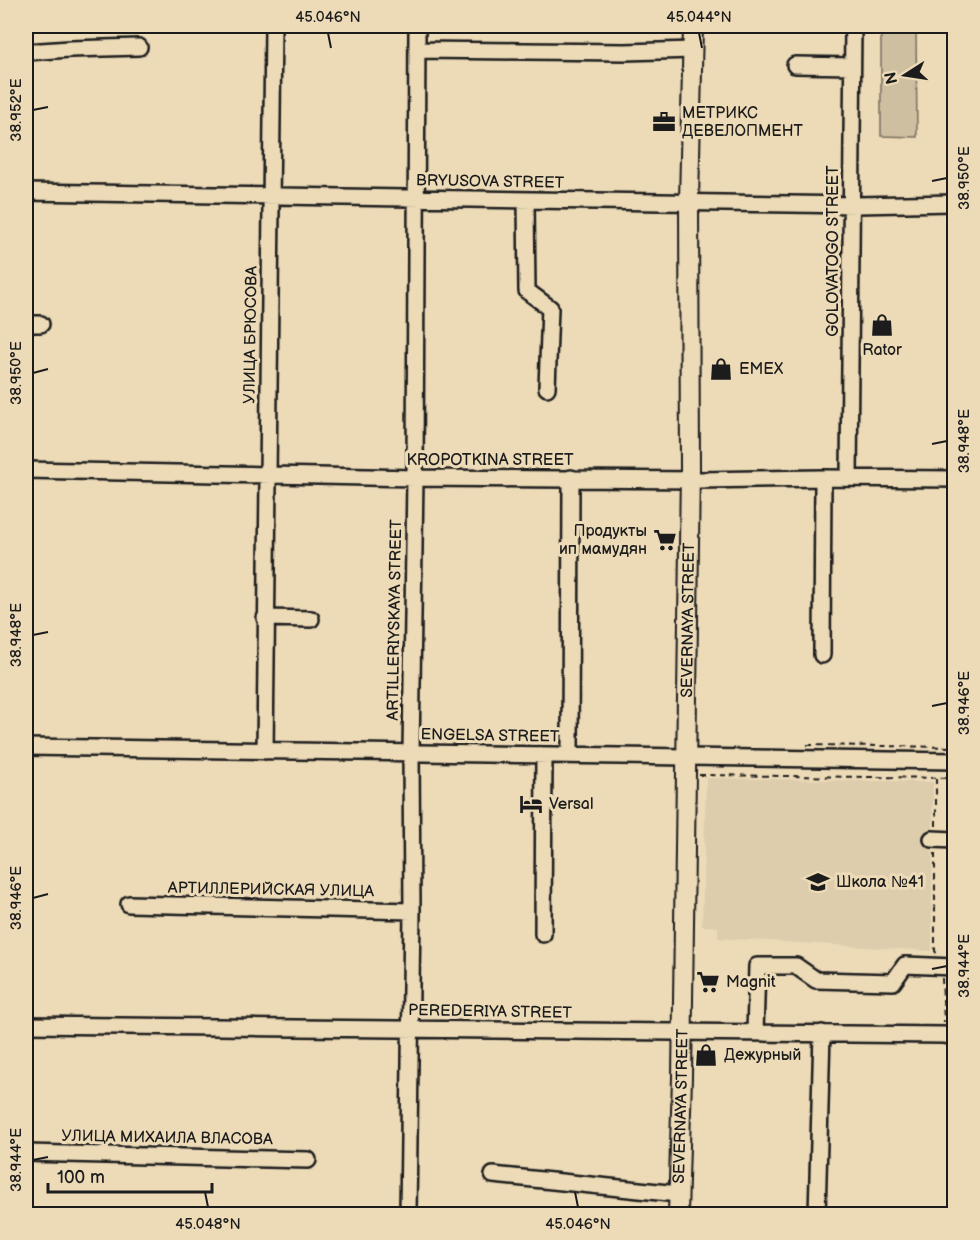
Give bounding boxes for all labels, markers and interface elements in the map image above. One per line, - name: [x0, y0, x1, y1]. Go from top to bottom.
- text: 45.046°N: [295, 8, 361, 27]
- text: 45.044°N: [666, 8, 732, 27]
- north arrow: [875, 45, 935, 105]
- text: N: [881, 70, 902, 86]
- text: 38.952°E: [7, 78, 26, 142]
- place label: МЕТРИКС ДЕВЕЛОПМЕНТ: [682, 104, 804, 141]
- office icon: МЕТРИКС ДЕВЕЛОПМЕНТ: [651, 109, 677, 135]
- text: 38.950°E: [955, 146, 974, 210]
- street label: GOLOVATOGO STREET: [824, 165, 843, 337]
- street label: BRYUSOVA STREET: [416, 171, 565, 193]
- street label: УЛИЦА БРЮСОВА: [240, 266, 262, 404]
- shop icon: Rator: [869, 312, 895, 338]
- text: 38.950°E: [7, 341, 26, 405]
- place label: Rator: [862, 341, 902, 360]
- shop icon: EMEX: [708, 356, 734, 382]
- place label: EMEX: [739, 360, 784, 379]
- text: 38.948°E: [955, 409, 974, 473]
- street label: KROPOTKINA STREET: [406, 451, 574, 470]
- street label: ARTILLERIYSKAYA STREET: [384, 519, 406, 721]
- place label: Продукты ип мамудян: [559, 522, 647, 559]
- supermarket icon: Продукты ип мамудян: [652, 527, 678, 553]
- street label: SEVERNAYA STREET: [677, 542, 699, 698]
- text: 38.948°E: [7, 603, 26, 667]
- text: 38.946°E: [955, 671, 974, 735]
- street label: ENGELSA STREET: [420, 725, 560, 747]
- hotel icon: Versal: [518, 791, 544, 817]
- place label: Versal: [549, 795, 593, 814]
- text: 38.946°E: [7, 866, 26, 930]
- school or university icon: Школа №41: [805, 869, 831, 895]
- place label: Школа №41: [836, 873, 924, 892]
- street label: АРТИЛЛЕРИЙСКАЯ УЛИЦА: [167, 879, 375, 901]
- text: 38.944°E: [955, 934, 974, 998]
- supermarket icon: Magnit: [695, 969, 721, 995]
- place label: Magnit: [726, 973, 776, 992]
- street label: PEREDERIYA STREET: [408, 1001, 573, 1023]
- street label: SEVERNAYA STREET: [669, 1028, 692, 1184]
- shop icon: Дежурный: [693, 1042, 719, 1068]
- place label: Дежурный: [724, 1046, 801, 1065]
- street label: УЛИЦА МИХАИЛА ВЛАСОВА: [61, 1127, 273, 1149]
- text: 38.944°E: [7, 1128, 26, 1192]
- scale bar: [48, 1156, 212, 1194]
- text: 100 m: [57, 1167, 105, 1188]
- text: 45.048°N: [175, 1215, 241, 1234]
- text: 45.046°N: [545, 1215, 611, 1234]

